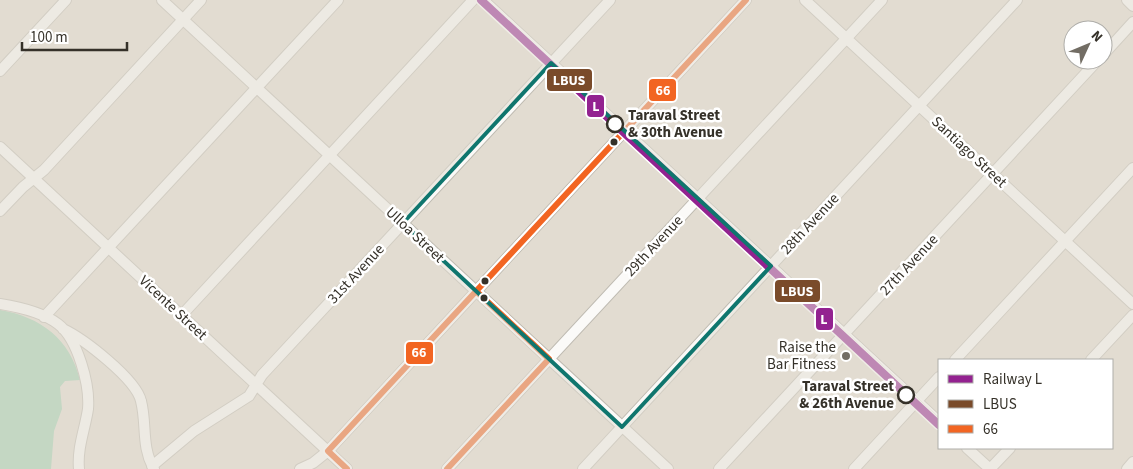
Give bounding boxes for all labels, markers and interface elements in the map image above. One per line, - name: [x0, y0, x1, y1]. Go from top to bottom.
- scale bar: [22, 20, 128, 52]
- north arrow: [1063, 20, 1113, 70]
- text: N: [1086, 26, 1107, 47]
- text: 100 m: [30, 27, 68, 48]
- line badge: LBUS: [546, 68, 593, 92]
- text: LBUS: [553, 71, 586, 91]
- line badge: 66: [648, 78, 677, 102]
- text: 66: [656, 81, 670, 101]
- line badge: L: [586, 94, 605, 118]
- text: L: [592, 97, 600, 117]
- place label: Taraval Street & 30th Avenue: [628, 105, 723, 143]
- street label: Santiago Street: [927, 112, 1011, 192]
- marker: Taraval Street & 30th Avenue: [606, 115, 624, 133]
- unlabelled marker: [609, 137, 619, 147]
- street label: 28th Avenue: [776, 189, 844, 259]
- street label: Ulloa Street: [381, 202, 449, 268]
- street label: 29th Avenue: [620, 211, 688, 281]
- street label: 27th Avenue: [875, 230, 943, 300]
- street label: 31st Avenue: [323, 239, 389, 309]
- street label: Vicente Street: [134, 271, 212, 345]
- unlabelled marker: [480, 276, 490, 286]
- line badge: LBUS: [774, 279, 821, 303]
- text: LBUS: [781, 282, 814, 302]
- unlabelled marker: [479, 293, 489, 303]
- line badge: L: [815, 307, 834, 331]
- text: L: [820, 310, 828, 330]
- place label: Raise the Bar Fitness: [767, 337, 836, 375]
- line badge: 66: [405, 341, 434, 365]
- text: 66: [412, 343, 426, 363]
- marker: Raise the Bar Fitness: [840, 350, 852, 362]
- legend: [938, 359, 1113, 449]
- text: Railway L: [983, 369, 1042, 390]
- place label: Taraval Street & 26th Avenue: [799, 376, 894, 414]
- marker: Taraval Street & 26th Avenue: [897, 386, 915, 404]
- text: LBUS: [983, 394, 1017, 415]
- text: 66: [983, 419, 998, 440]

